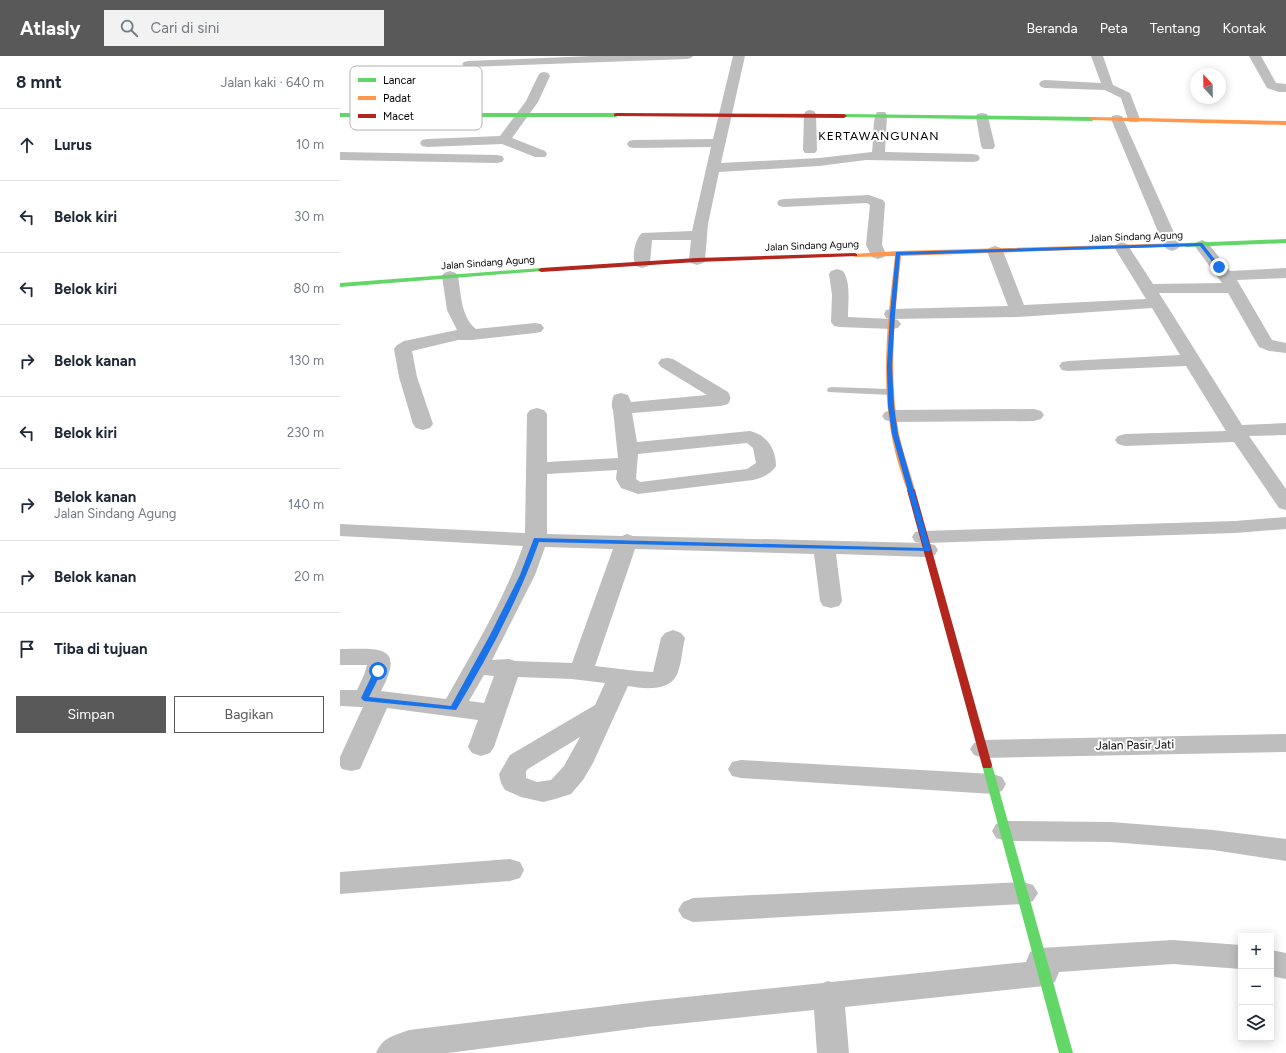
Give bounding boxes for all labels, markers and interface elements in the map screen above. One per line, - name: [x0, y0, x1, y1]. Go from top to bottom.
- search box: [104, 10, 384, 46]
- text: Atlasly: [20, 17, 80, 40]
- icon: search: [118, 17, 140, 39]
- text: Cari di sini: [150, 19, 220, 37]
- text: Beranda: [1026, 20, 1078, 37]
- text: Peta: [1100, 20, 1128, 37]
- text: Tentang: [1150, 20, 1200, 37]
- text: Kontak: [1222, 20, 1266, 37]
- legend: [350, 66, 482, 130]
- north arrow: [1190, 68, 1226, 104]
- text: 8 mnt: [16, 72, 62, 92]
- text: Lancar: [383, 74, 416, 87]
- text: Jalan kaki · 640 m: [221, 75, 324, 90]
- text: Padat: [383, 92, 411, 105]
- text: Macet: [383, 110, 414, 123]
- district label: KERTAWANGUNAN: [818, 129, 940, 143]
- icon: ahead: [16, 134, 38, 156]
- text: Lurus: [54, 136, 92, 154]
- text: 10 m: [296, 137, 324, 152]
- icon: left: [16, 206, 38, 228]
- text: Belok kiri: [54, 208, 117, 226]
- text: 30 m: [294, 209, 324, 224]
- street label: Jalan Sindang Agung: [1089, 228, 1183, 245]
- street label: Jalan Sindang Agung: [765, 237, 859, 254]
- street label: Jalan Sindang Agung: [441, 253, 536, 272]
- route end: [1210, 258, 1228, 276]
- icon: left: [16, 278, 38, 300]
- text: Belok kiri: [54, 280, 117, 298]
- text: 80 m: [293, 281, 324, 296]
- icon: right: [16, 350, 38, 372]
- text: Belok kanan: [54, 352, 136, 370]
- text: 130 m: [289, 353, 324, 368]
- icon: left: [16, 422, 38, 444]
- text: Belok kiri: [54, 424, 117, 442]
- text: 230 m: [287, 425, 324, 440]
- text: Belok kanan: [54, 488, 136, 506]
- icon: right: [16, 494, 38, 516]
- text: 140 m: [288, 497, 324, 512]
- text: Jalan Sindang Agung: [54, 506, 176, 521]
- icon: right: [16, 566, 38, 588]
- text: Belok kanan: [54, 568, 136, 586]
- text: 20 m: [294, 569, 324, 584]
- icon: arrive: [16, 638, 38, 660]
- text: Tiba di tujuan: [54, 640, 148, 658]
- route start: [369, 662, 387, 680]
- button: Simpan: [16, 696, 166, 733]
- button: Bagikan: [174, 696, 324, 733]
- street label: Jalan Pasir Jati: [1096, 737, 1174, 753]
- map controls: [1238, 933, 1274, 1041]
- button: +: [1238, 933, 1274, 969]
- button: −: [1238, 969, 1274, 1005]
- button: layers: [1238, 1005, 1274, 1041]

